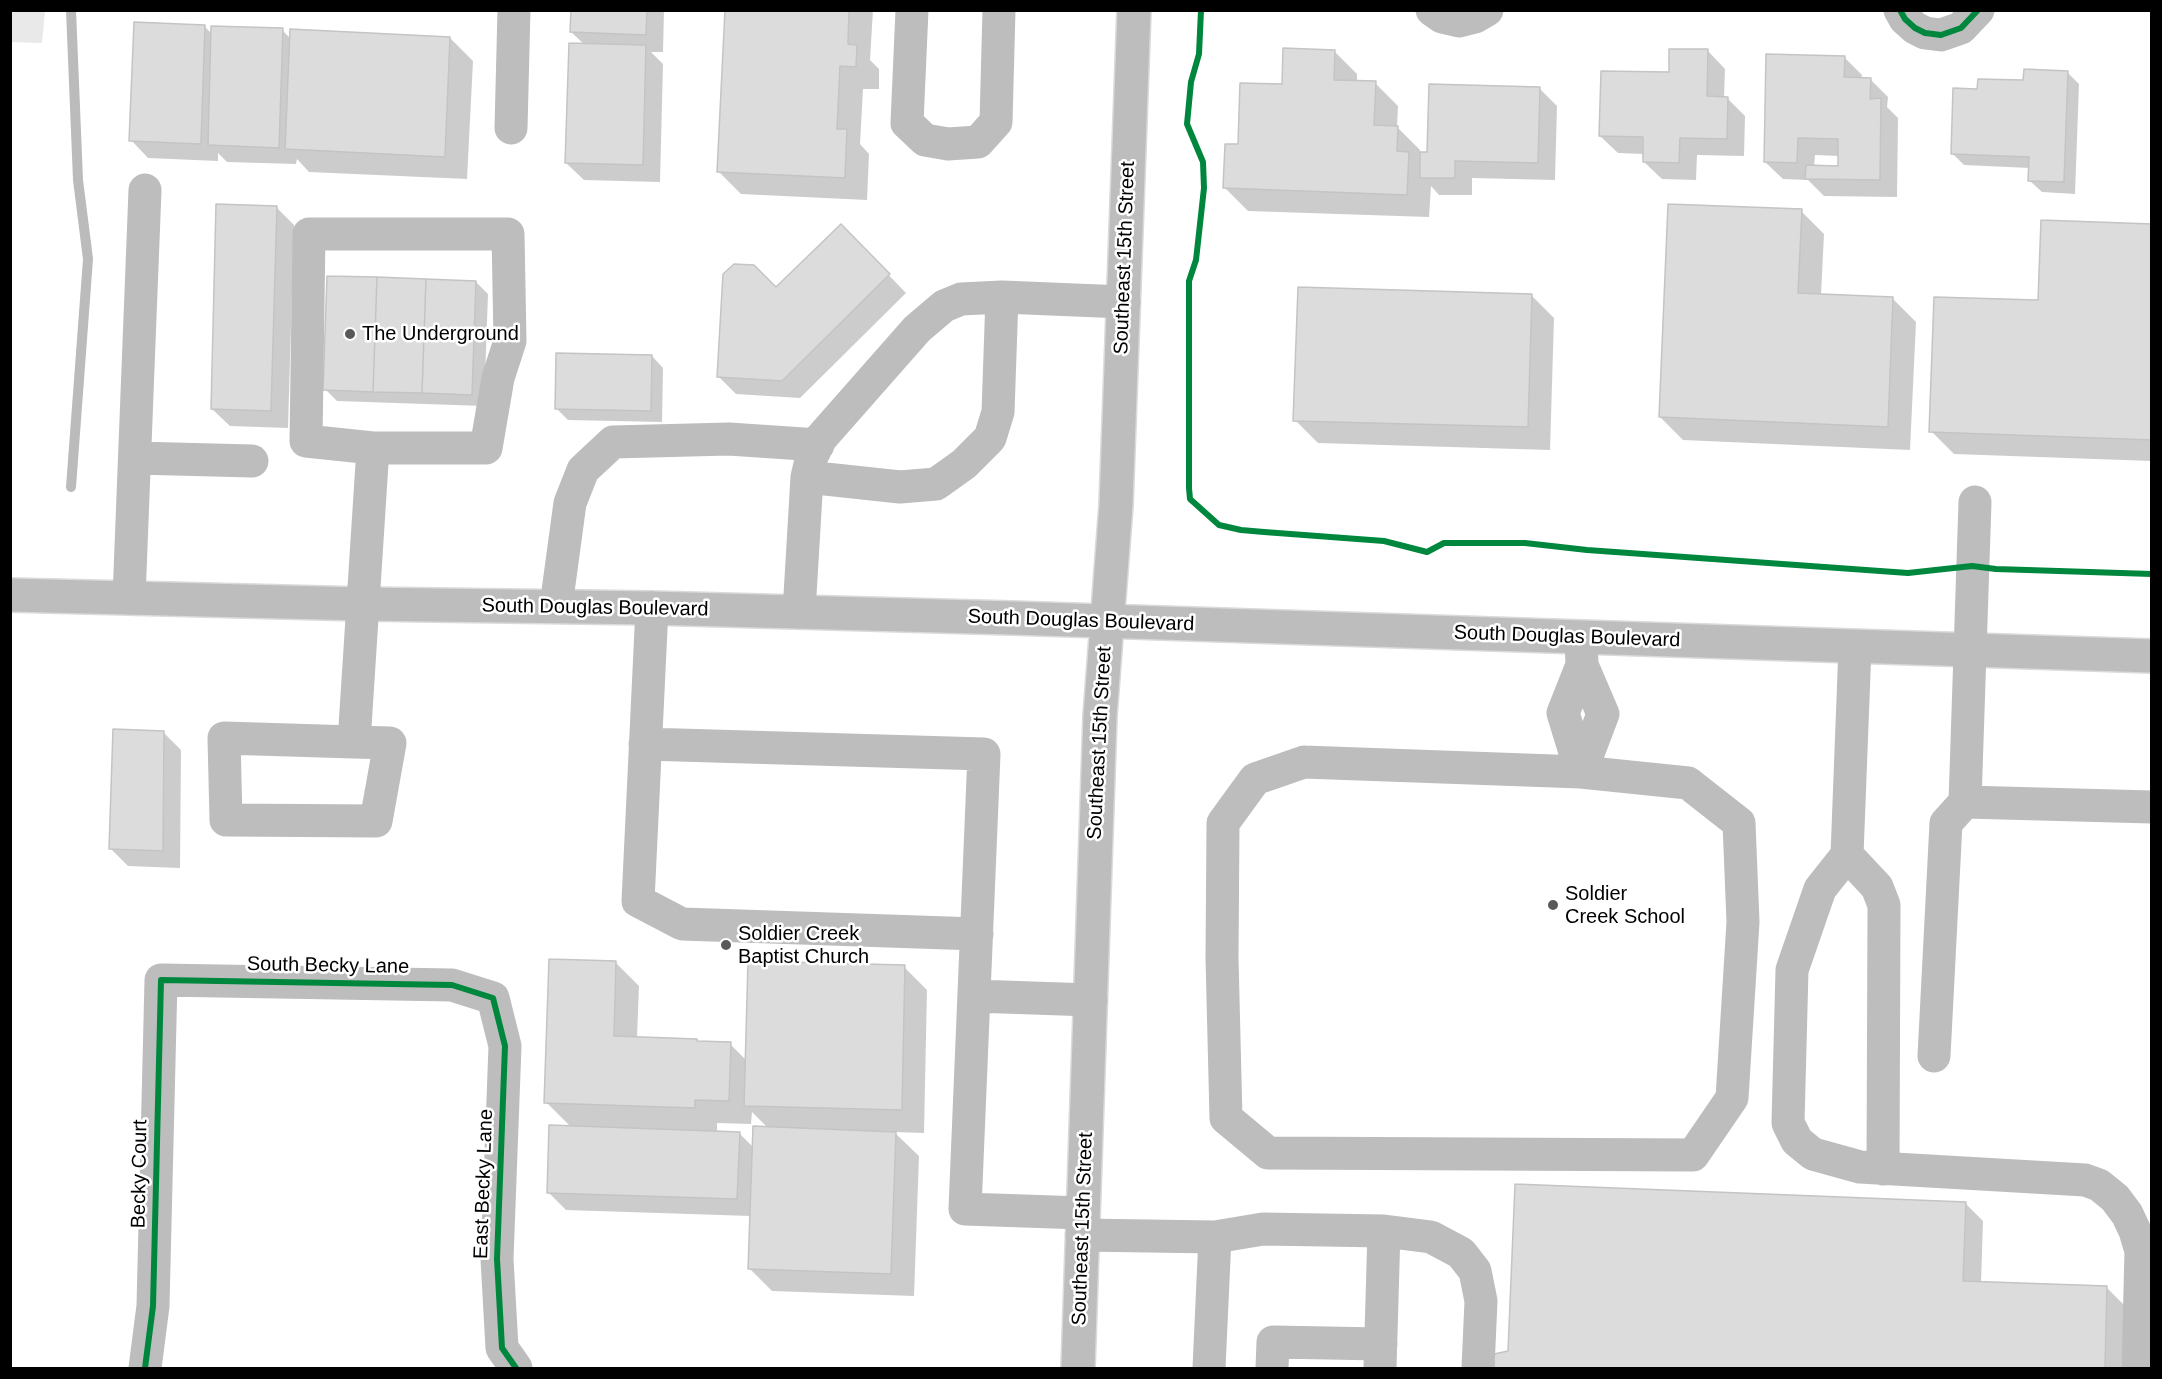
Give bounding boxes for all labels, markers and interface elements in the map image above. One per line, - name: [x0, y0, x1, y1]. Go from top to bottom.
- street label: Southeast 15th Street: [1110, 161, 1140, 355]
- place label: The Underground: [362, 322, 519, 346]
- marker: The Underground: [343, 327, 357, 341]
- street label: South Douglas Boulevard: [481, 594, 709, 622]
- street label: South Douglas Boulevard: [967, 605, 1195, 637]
- street label: South Douglas Boulevard: [1453, 621, 1681, 653]
- street label: Southeast 15th Street: [1083, 646, 1117, 840]
- place label: Soldier Creek School: [1565, 882, 1685, 929]
- marker: Soldier Creek School: [1546, 898, 1560, 912]
- place label: Soldier Creek Baptist Church: [738, 922, 869, 969]
- marker: Soldier Creek Baptist Church: [719, 938, 733, 952]
- street label: South Becky Lane: [247, 953, 409, 979]
- street label: East Becky Lane: [469, 1109, 499, 1259]
- street label: Becky Court: [127, 1119, 153, 1229]
- street label: Southeast 15th Street: [1068, 1132, 1098, 1326]

